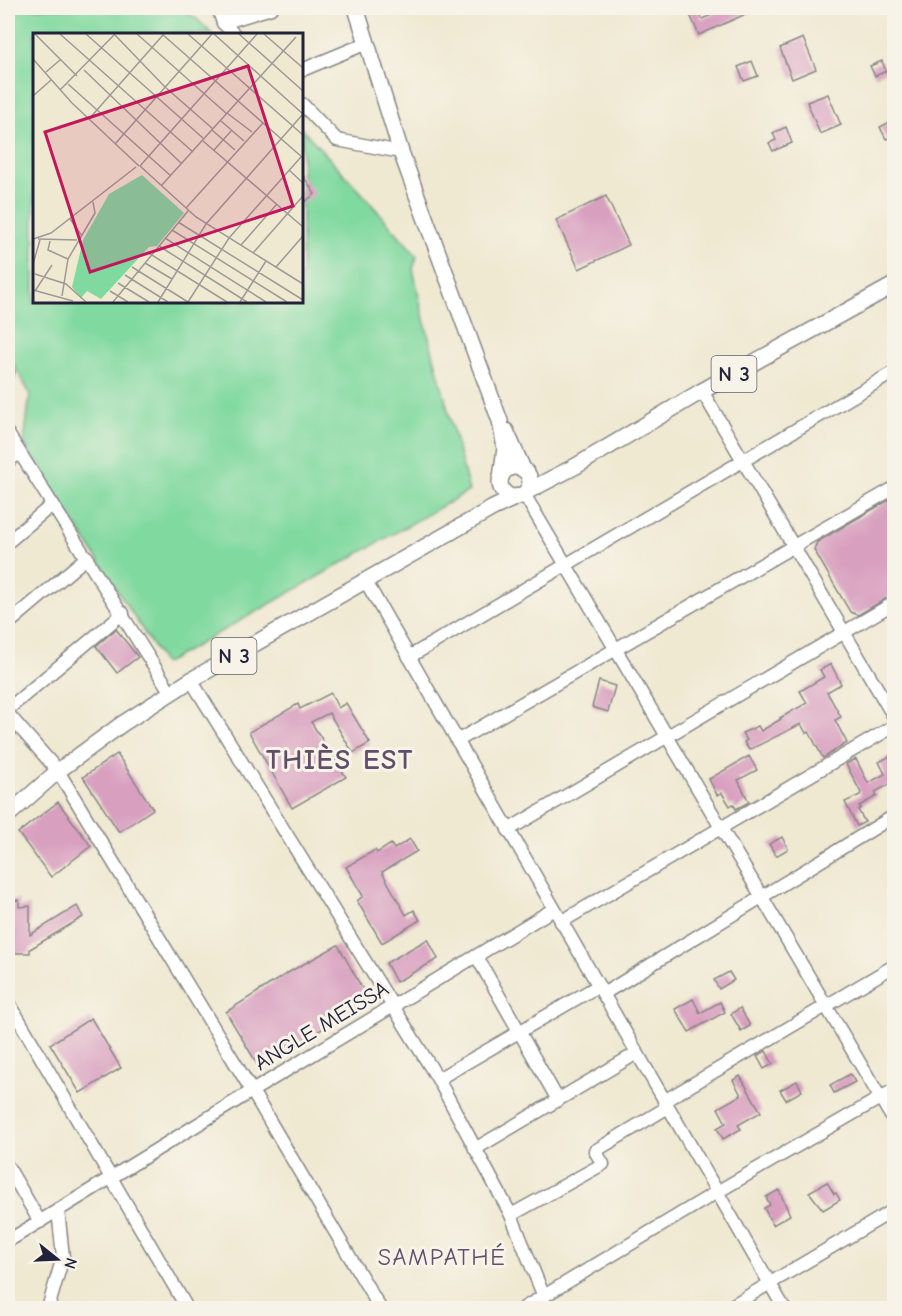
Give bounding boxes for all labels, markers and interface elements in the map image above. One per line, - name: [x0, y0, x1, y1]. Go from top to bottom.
- inset map: [33, 33, 303, 303]
- road number: N 3: [712, 356, 756, 392]
- road number: N 3: [212, 638, 256, 674]
- district label: THIÈS EST: [266, 743, 414, 776]
- street label: ANGLE MEISSA: [250, 975, 394, 1076]
- north arrow: [27, 1229, 87, 1289]
- district label: SAMPATHÉ: [378, 1243, 506, 1271]
- text: N: [60, 1256, 80, 1271]

